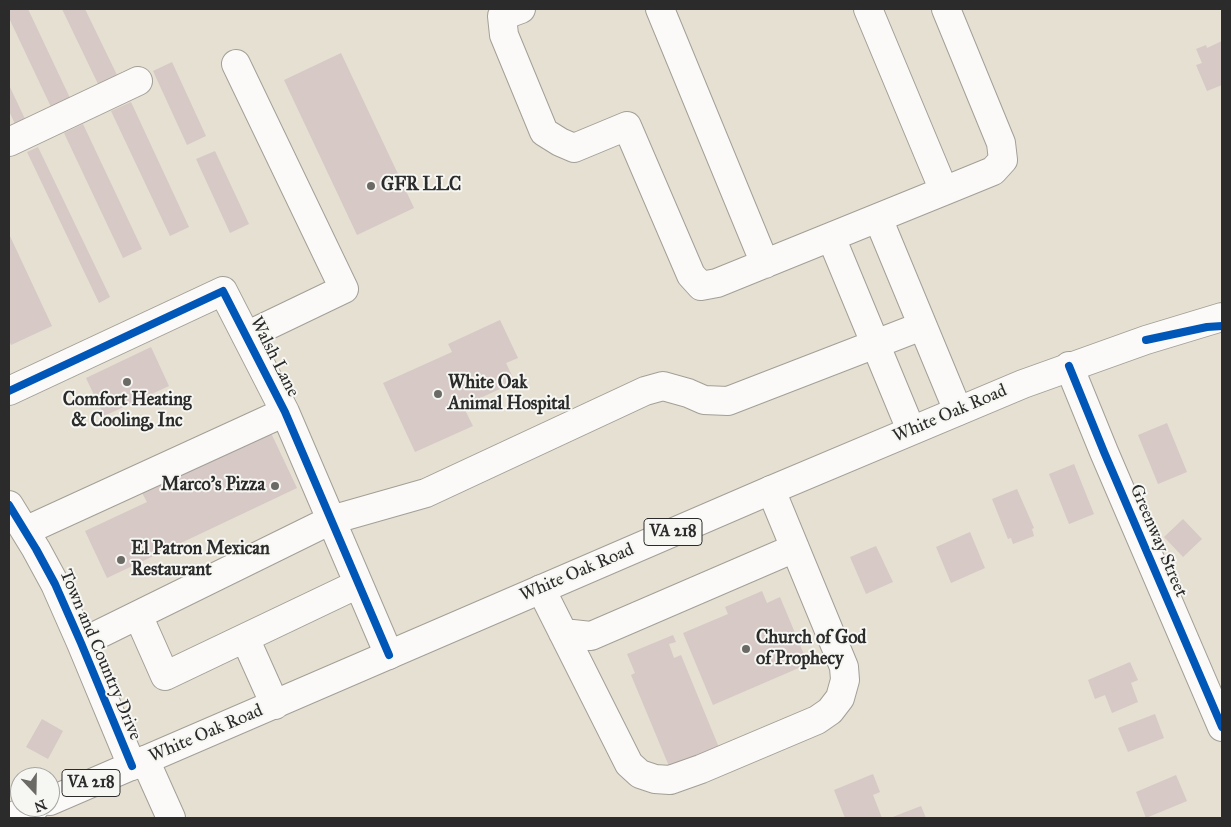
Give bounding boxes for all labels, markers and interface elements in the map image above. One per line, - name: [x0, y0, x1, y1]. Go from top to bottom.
- place label: GFR LLC: [381, 175, 461, 197]
- marker: GFR LLC: [365, 180, 377, 192]
- street label: Walsh Lane: [245, 313, 303, 401]
- place label: White Oak Animal Hospital: [448, 373, 570, 416]
- marker: Comfort Heating & Cooling, Inc: [121, 376, 133, 388]
- street label: White Oak Road: [890, 380, 1010, 448]
- marker: White Oak Animal Hospital: [432, 388, 444, 400]
- place label: Comfort Heating & Cooling, Inc: [63, 390, 191, 432]
- place label: Marco's Pizza: [161, 475, 265, 497]
- marker: Marco's Pizza: [269, 480, 281, 492]
- street label: Greenway Street: [1125, 481, 1191, 601]
- road number: VA 218: [644, 518, 702, 546]
- place label: El Patron Mexican Restaurant: [131, 539, 270, 582]
- street label: White Oak Road: [517, 539, 637, 607]
- marker: El Patron Mexican Restaurant: [115, 554, 127, 566]
- street label: Town and Country Drive: [54, 566, 146, 744]
- place label: Church of God of Prophecy: [756, 628, 866, 670]
- marker: Church of God of Prophecy: [740, 643, 752, 655]
- street label: White Oak Road: [146, 700, 266, 768]
- north arrow: [10, 767, 60, 817]
- road number: VA 218: [62, 770, 120, 796]
- text: N: [32, 795, 49, 816]

